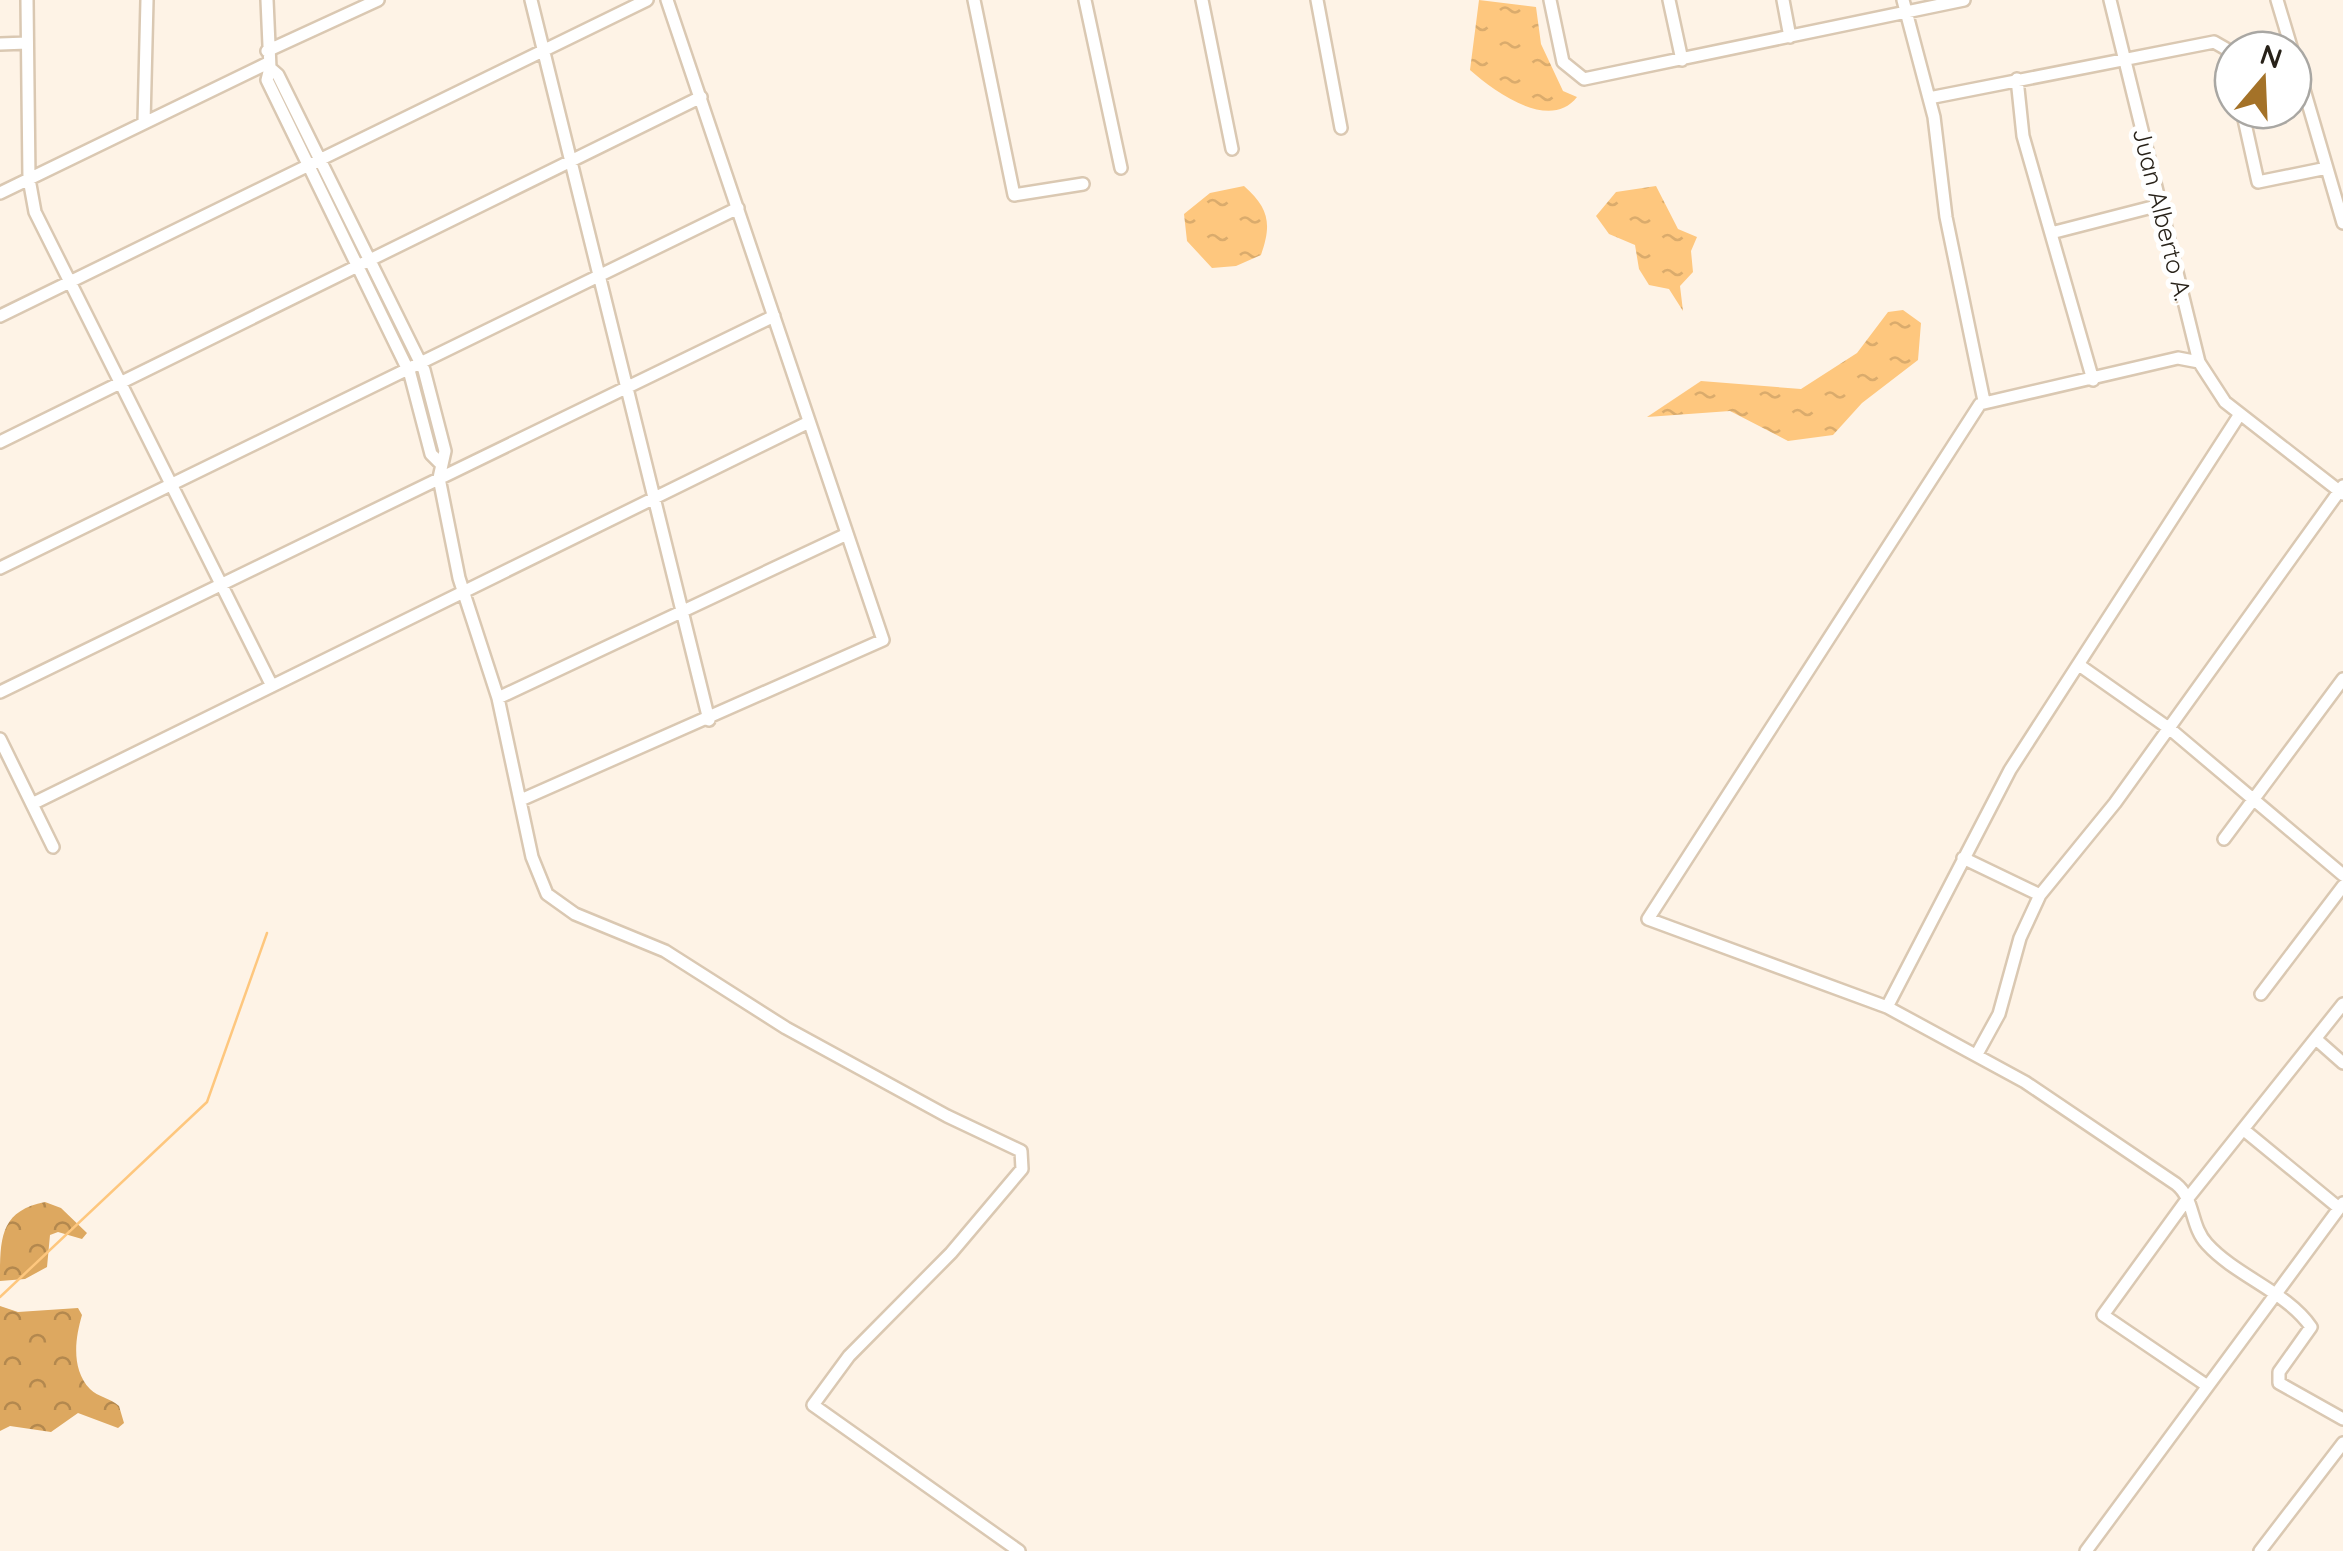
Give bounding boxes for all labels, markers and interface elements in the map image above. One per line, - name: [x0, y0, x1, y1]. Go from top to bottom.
- north arrow: [2213, 30, 2313, 130]
- text: N: [2256, 36, 2287, 76]
- street label: Juan Alberto A.: [2127, 124, 2199, 304]

